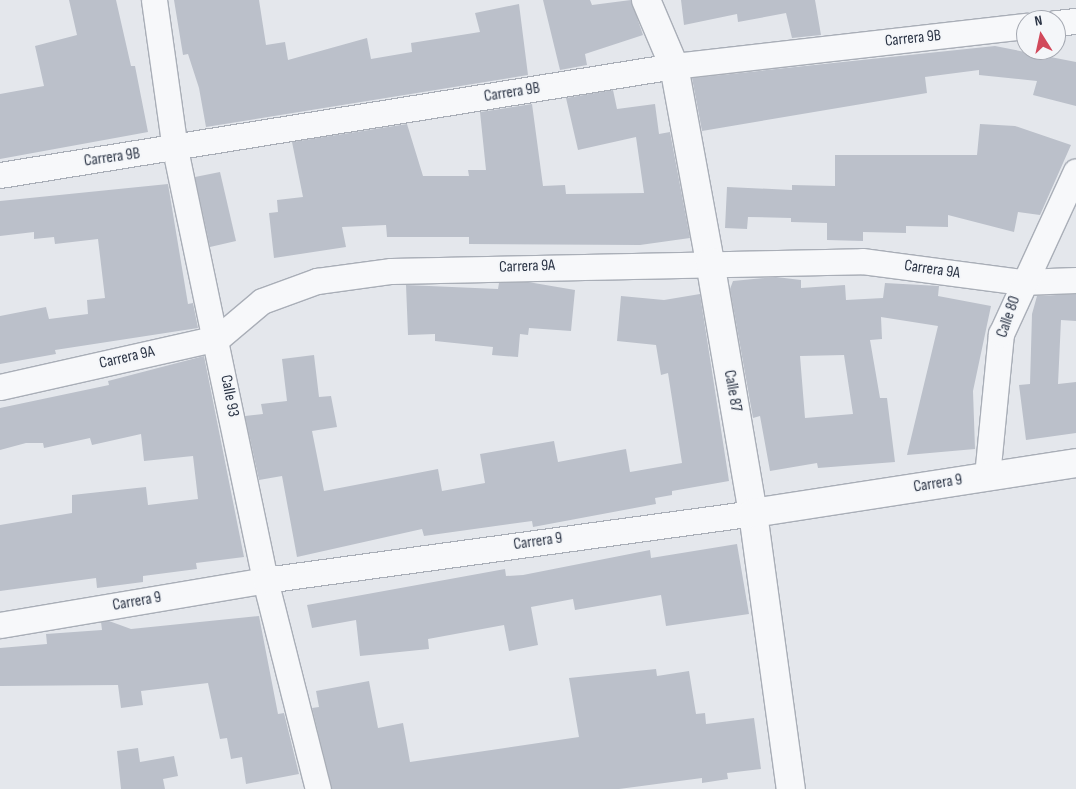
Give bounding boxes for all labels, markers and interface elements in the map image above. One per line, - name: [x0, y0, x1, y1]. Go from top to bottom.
- north arrow: [1016, 10, 1066, 60]
- text: N: [1033, 12, 1044, 30]
- street label: Carrera 9B: [884, 27, 942, 51]
- street label: Carrera 9B: [483, 79, 541, 107]
- street label: Carrera 9B: [83, 145, 141, 171]
- street label: Carrera 9A: [499, 256, 555, 278]
- street label: Carrera 9A: [903, 257, 961, 283]
- street label: Calle 80: [993, 294, 1025, 340]
- street label: Carrera 9A: [98, 342, 156, 374]
- street label: Calle 87: [719, 369, 745, 413]
- street label: Calle 93: [216, 373, 242, 419]
- street label: Carrera 9: [912, 471, 964, 497]
- street label: Carrera 9: [512, 529, 564, 555]
- street label: Carrera 9: [111, 588, 163, 616]

